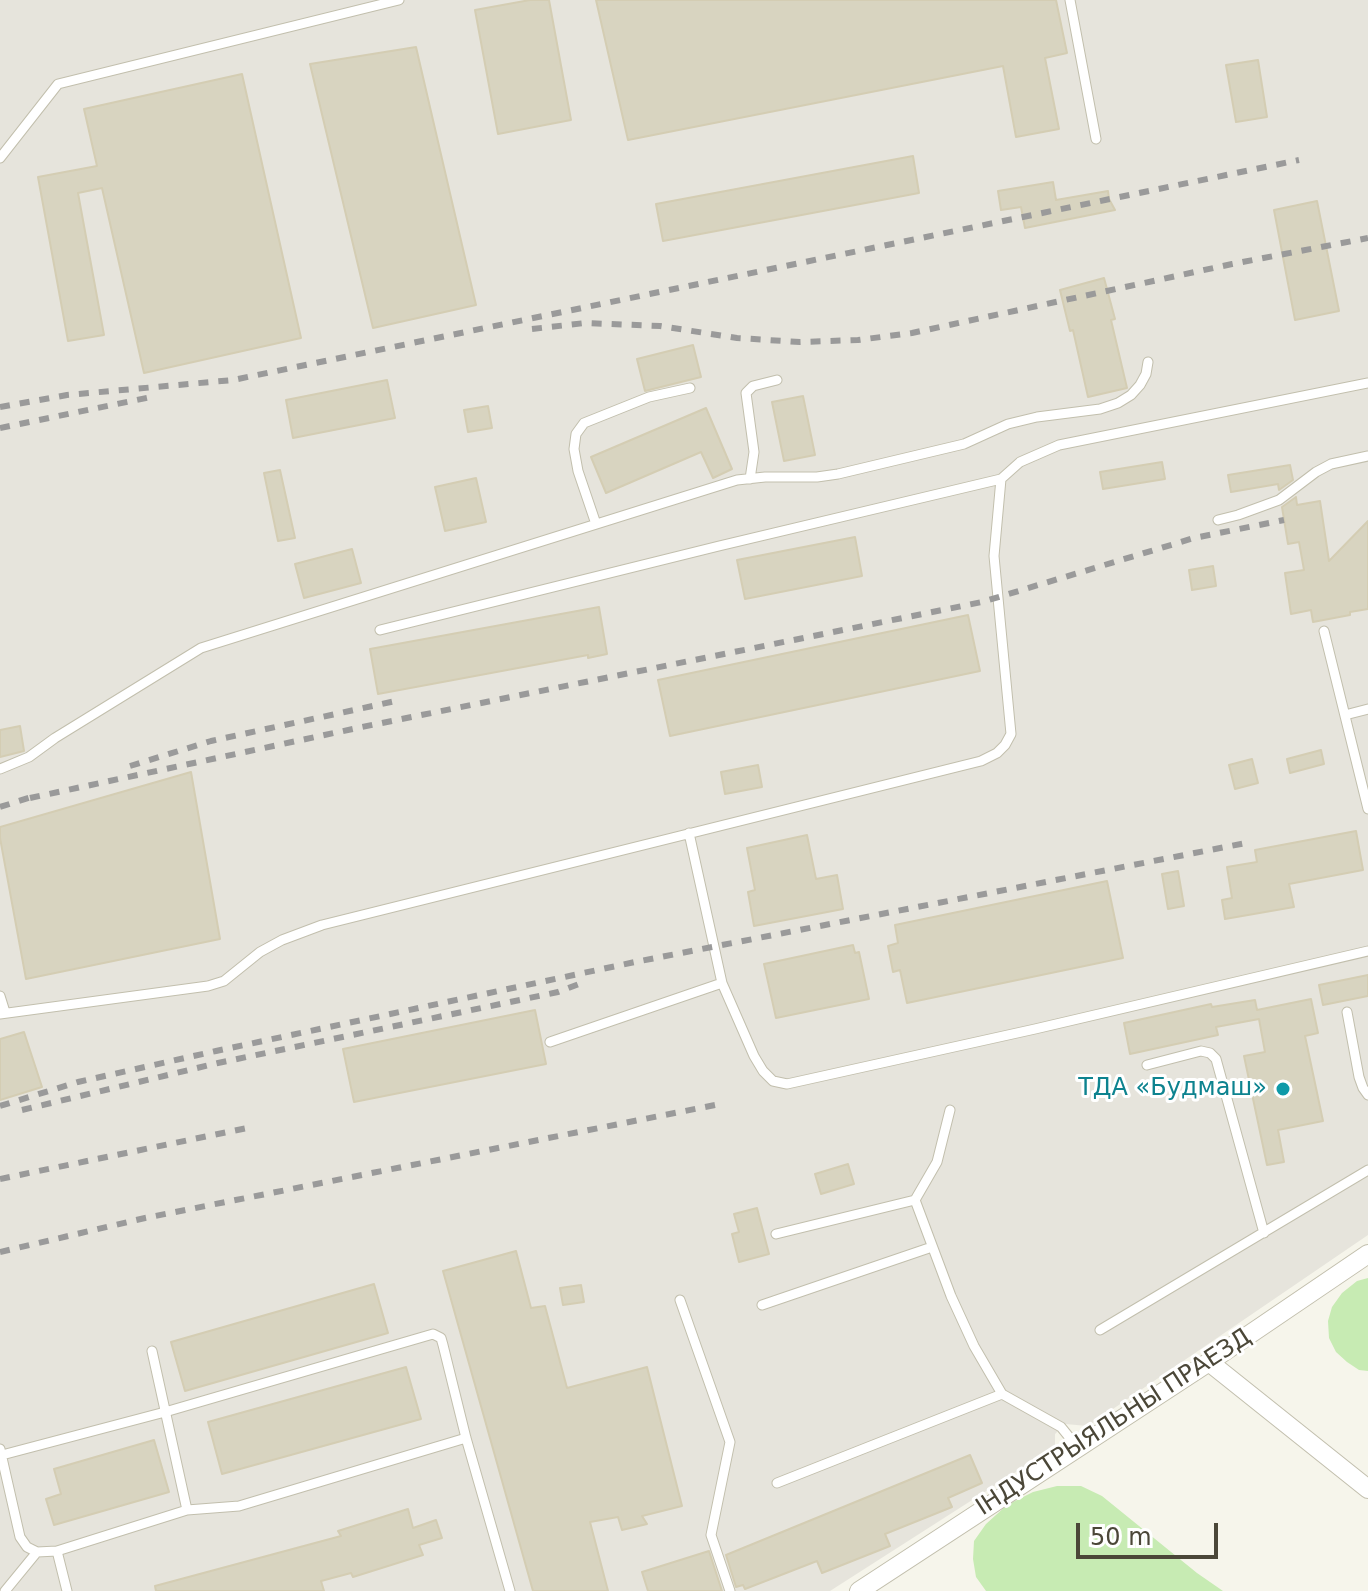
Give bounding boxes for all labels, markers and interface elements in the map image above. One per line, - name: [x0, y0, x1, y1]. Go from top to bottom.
- place label: ТДА «Будмаш»: [1078, 1075, 1267, 1103]
- marker: ТДА «Будмаш»: [1274, 1080, 1292, 1098]
- street label: ІНДУСТРЫЯЛЬНЫ ПРАЕЗД: [971, 1323, 1257, 1523]
- scale bar: [1080, 1507, 1222, 1557]
- text: 50 m: [1090, 1523, 1152, 1551]

